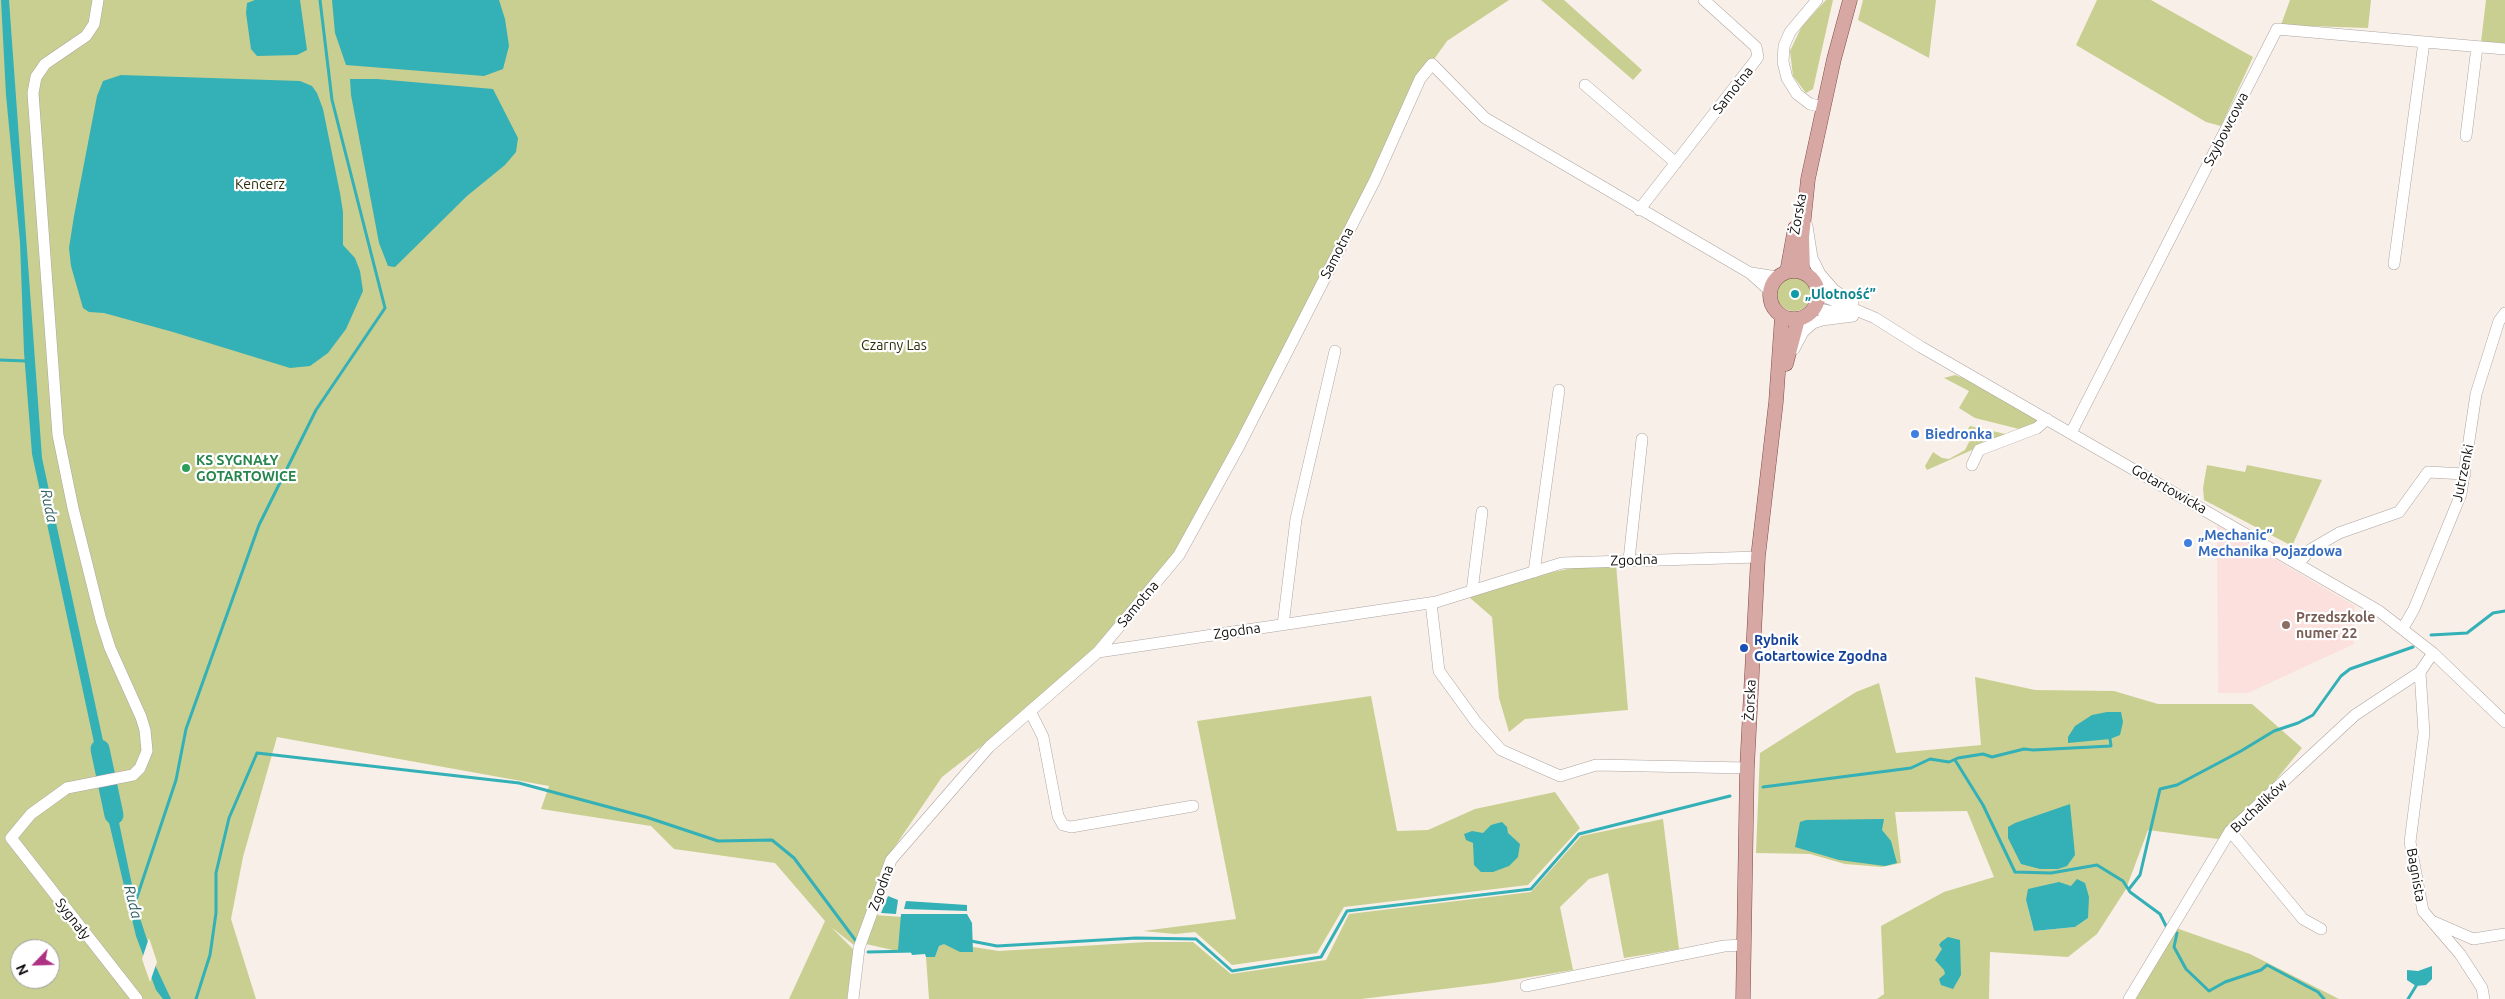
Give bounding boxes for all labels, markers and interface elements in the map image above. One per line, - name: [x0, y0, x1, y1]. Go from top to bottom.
- street label: Samotna: [1709, 63, 1757, 117]
- street label: Szybowcowa: [2200, 89, 2252, 169]
- park label: Kencerz: [235, 176, 285, 192]
- street label: Żorska: [1786, 192, 1810, 236]
- street label: Samotna: [1317, 224, 1357, 282]
- place label: „Ulotność”: [1805, 286, 1876, 302]
- marker: „Ulotność”: [1789, 288, 1801, 300]
- park label: Czarny Las: [861, 337, 927, 353]
- place label: Biedronka: [1925, 426, 1992, 442]
- marker: Biedronka: [1909, 428, 1921, 440]
- street label: Jutrzenki: [2449, 443, 2477, 503]
- place label: KS SYGNAŁY GOTARTOWICE: [196, 452, 296, 484]
- street label: Gotartowicka: [2128, 461, 2210, 517]
- marker: KS SYGNAŁY GOTARTOWICE: [180, 462, 192, 474]
- water label: Ruda: [37, 488, 61, 524]
- place label: „Mechanic” Mechanika Pojazdowa: [2198, 527, 2342, 560]
- marker: „Mechanic” Mechanika Pojazdowa: [2182, 537, 2194, 549]
- street label: Zgodna: [1610, 551, 1658, 569]
- street label: Samotna: [1114, 577, 1162, 631]
- place label: Przedszkole numer 22: [2296, 609, 2375, 642]
- street label: Zgodna: [1212, 619, 1262, 643]
- marker: Przedszkole numer 22: [2280, 619, 2292, 631]
- place label: Rybnik Gotartowice Zgodna: [1754, 632, 1887, 664]
- marker: Rybnik Gotartowice Zgodna: [1738, 642, 1750, 654]
- street label: Żorska: [1741, 679, 1759, 721]
- street label: Buchalików: [2227, 775, 2291, 837]
- street label: Bagnista: [2403, 847, 2429, 903]
- street label: Zgodna: [865, 863, 897, 913]
- water label: Ruda: [120, 883, 146, 921]
- street label: Sygnały: [52, 895, 94, 943]
- north arrow: [10, 939, 60, 989]
- text: N: [13, 962, 32, 978]

